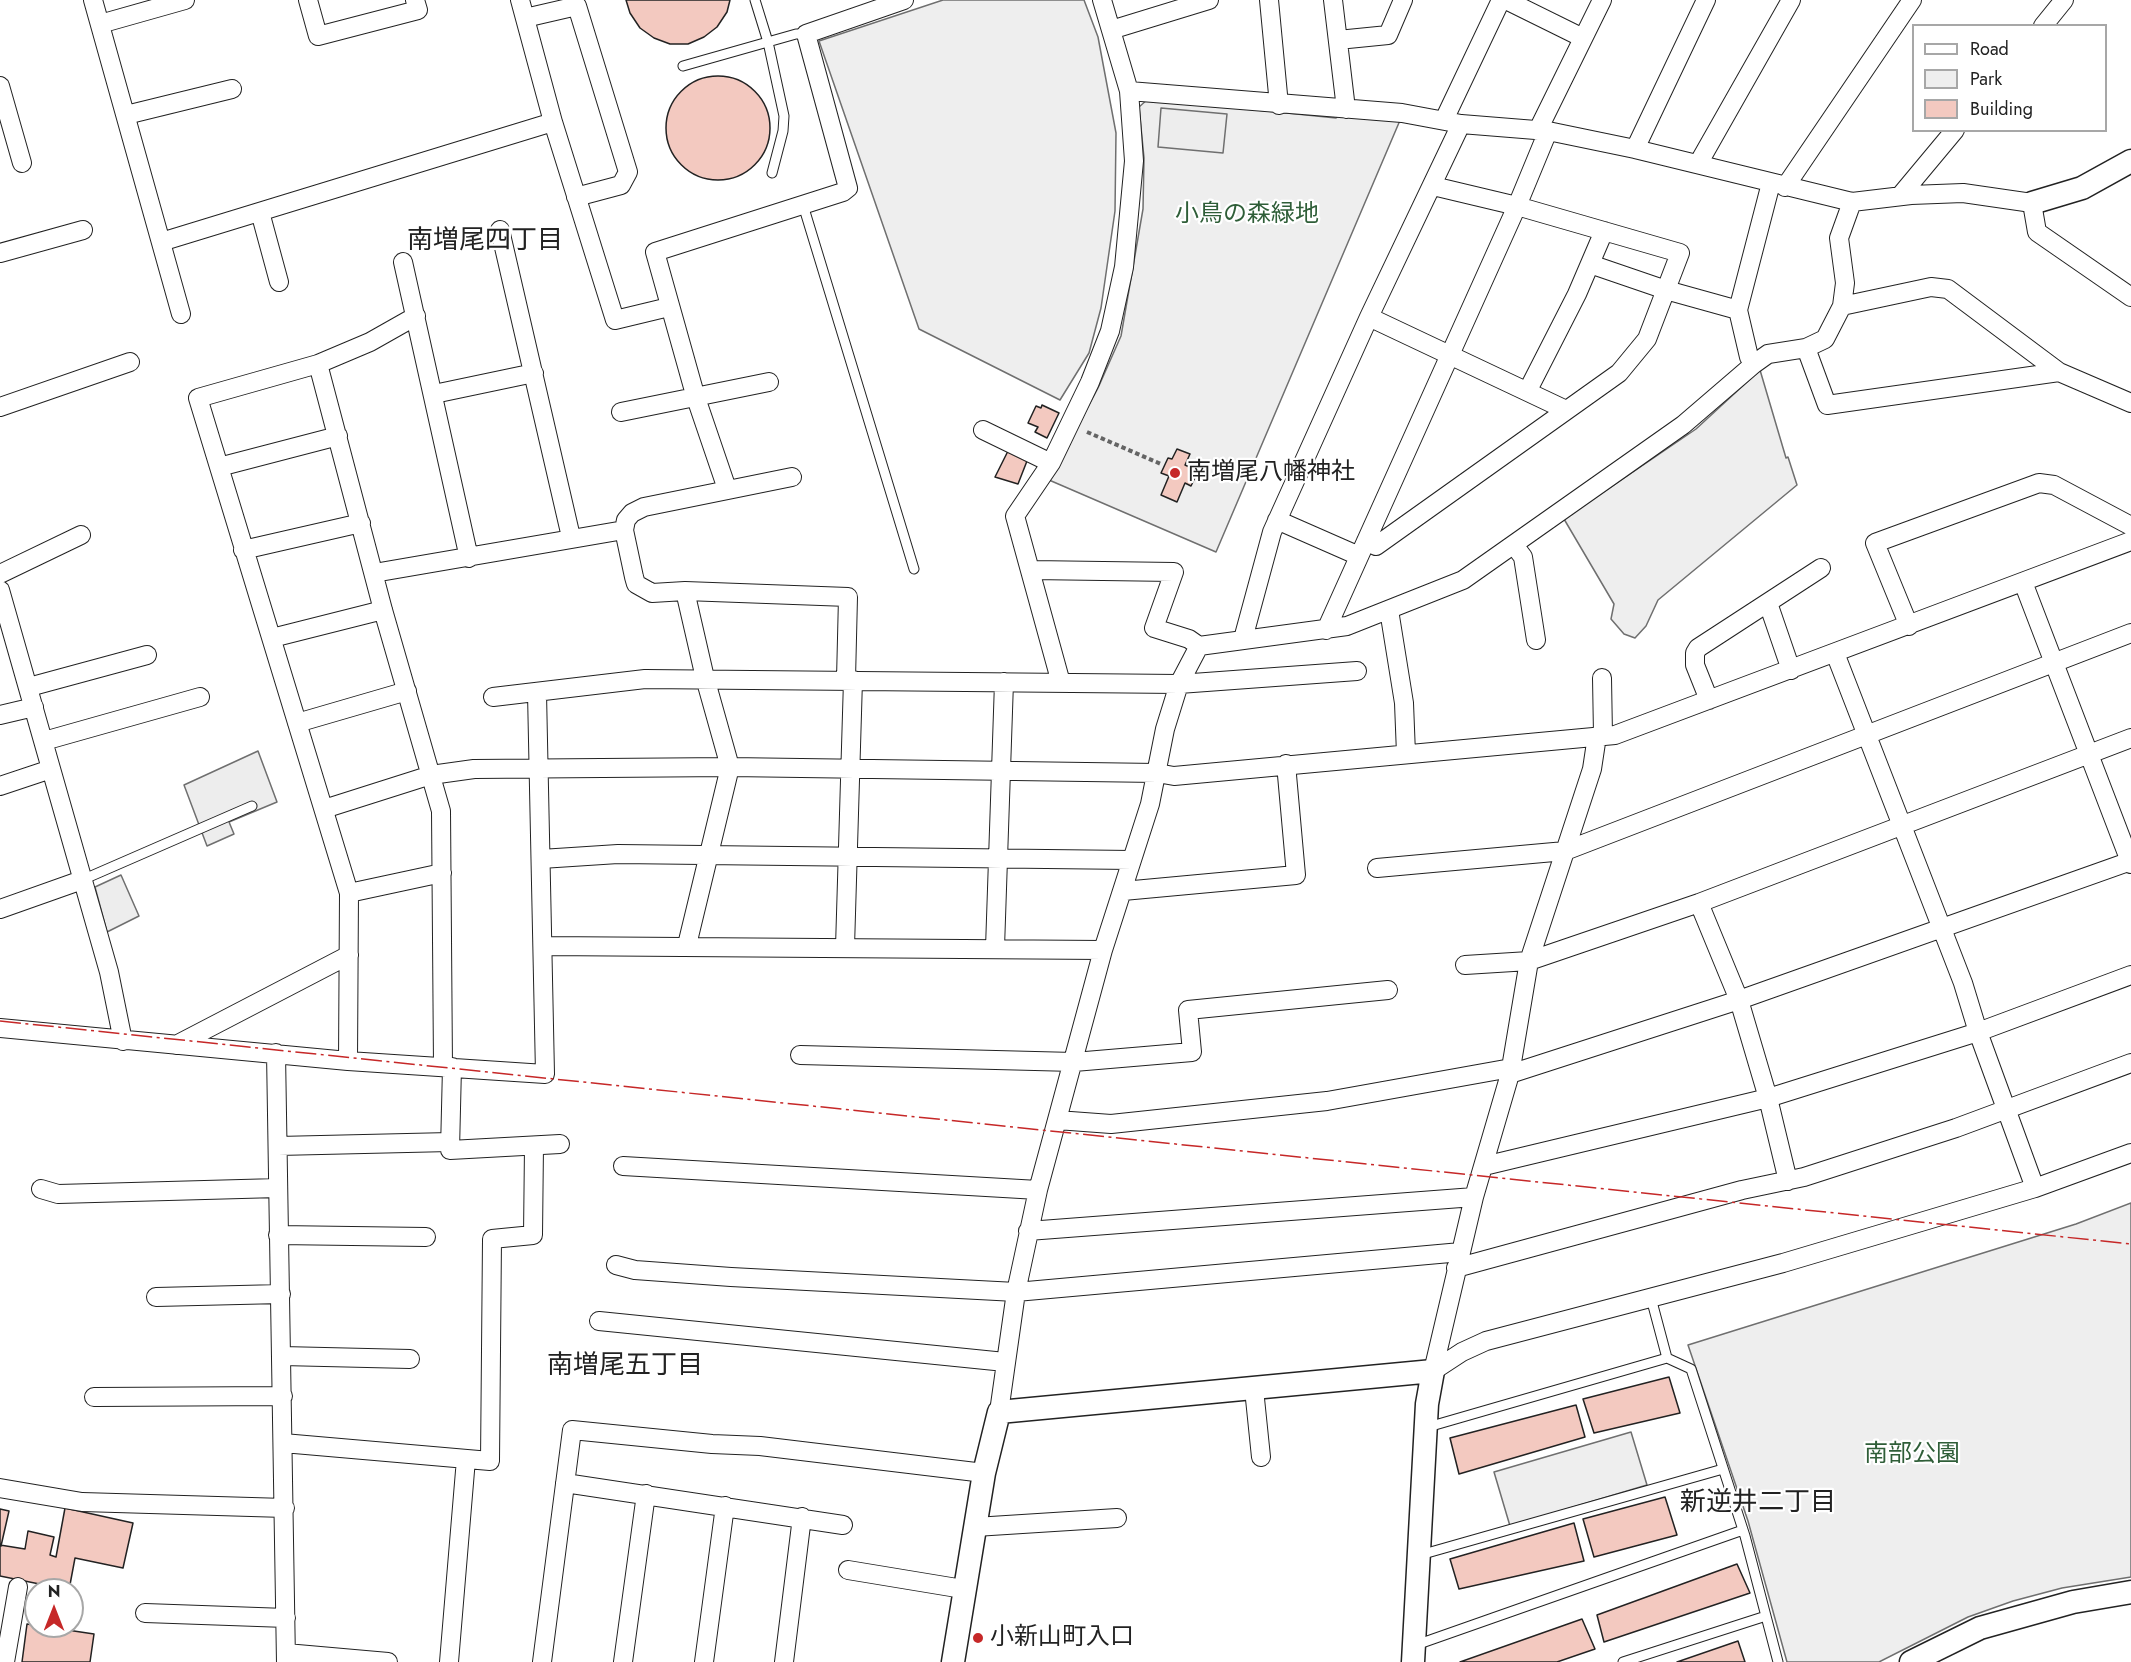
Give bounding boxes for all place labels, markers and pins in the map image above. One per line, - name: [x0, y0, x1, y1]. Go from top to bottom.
- place label: 南増尾八幡神社: [1187, 459, 1355, 487]
- marker: 南増尾八幡神社: [1168, 466, 1182, 480]
- place label: 小新山町入口: [990, 1624, 1134, 1652]
- marker: 小新山町入口: [971, 1631, 985, 1645]

